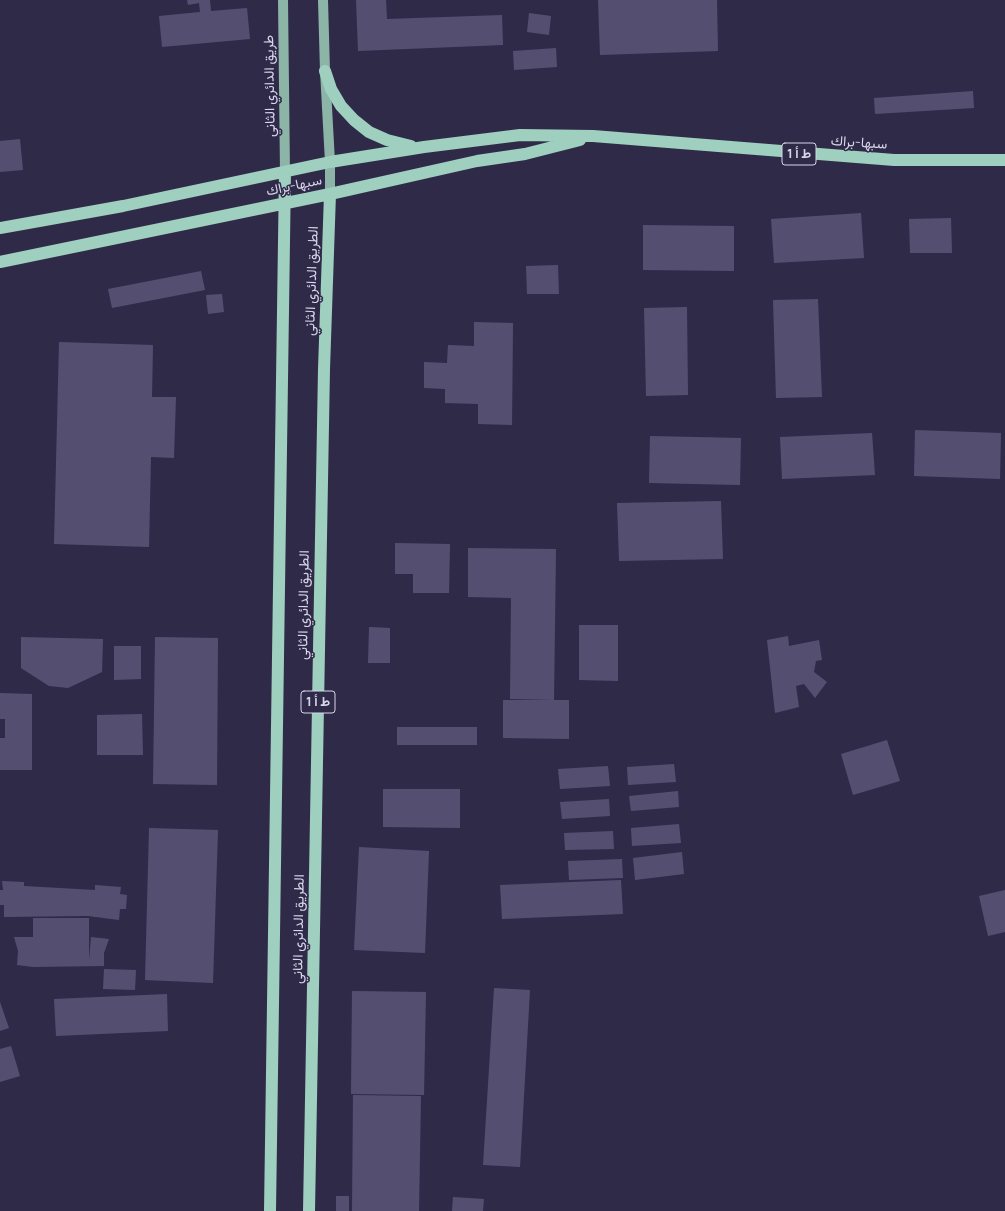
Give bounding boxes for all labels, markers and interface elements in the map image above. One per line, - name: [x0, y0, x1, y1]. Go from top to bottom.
- street label: طريق الدائري الثاني: [261, 35, 279, 137]
- street label: سبها-براك: [830, 133, 888, 153]
- road number: ط أ 1: [782, 143, 816, 165]
- street label: سبها-براك: [265, 172, 323, 200]
- street label: الطريق الدائري الثاني: [302, 226, 322, 336]
- street label: الطريق الدائري الثاني: [295, 550, 313, 660]
- road number: ط أ 1: [301, 691, 335, 713]
- street label: الطريق الدائري الثاني: [290, 874, 308, 984]

